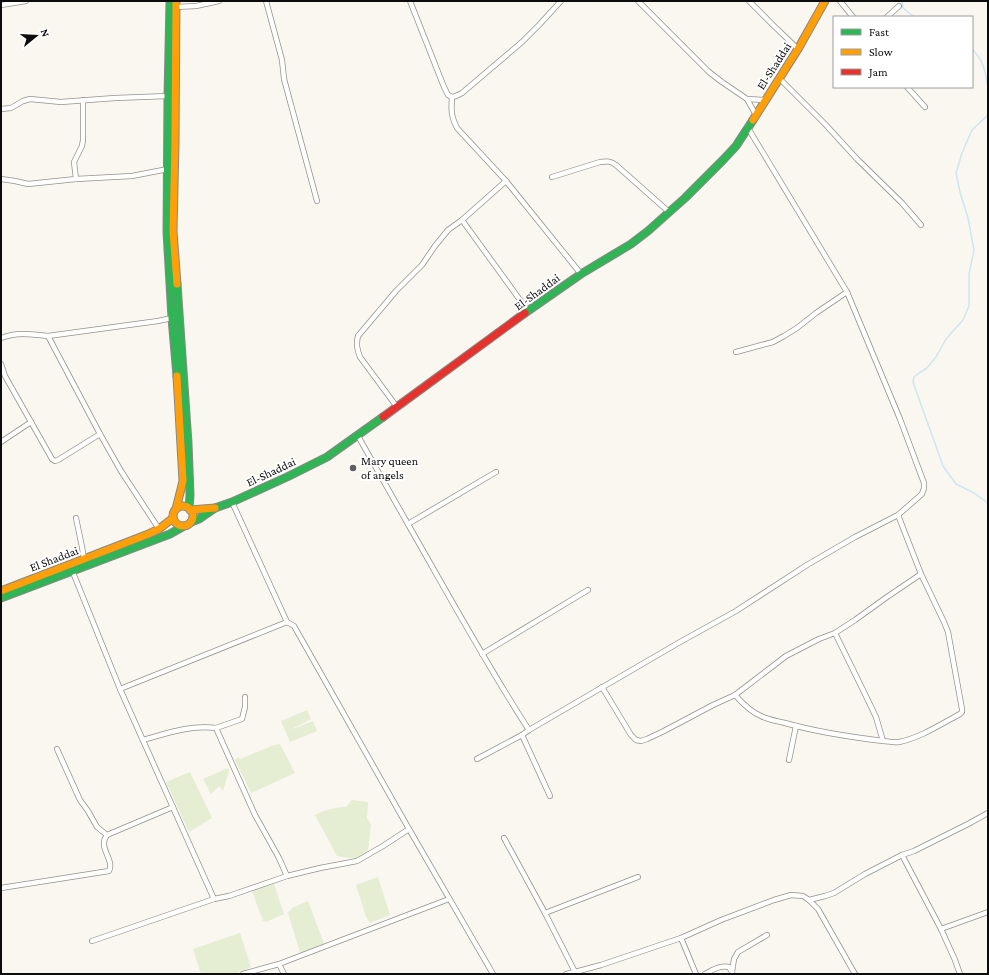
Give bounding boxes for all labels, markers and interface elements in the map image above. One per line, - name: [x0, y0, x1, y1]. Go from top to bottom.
- north arrow: [16, 16, 56, 56]
- legend: [833, 16, 973, 88]
- text: Fast: [869, 25, 890, 39]
- text: N: [39, 27, 53, 39]
- street label: El-Shaddai: [754, 40, 794, 92]
- text: Slow: [869, 45, 893, 59]
- text: Jam: [868, 65, 888, 79]
- street label: El-Shaddai: [511, 271, 563, 313]
- street label: El-Shaddai: [244, 454, 298, 490]
- place label: Mary queen of angels: [361, 454, 419, 482]
- marker: Mary queen of angels: [348, 463, 358, 473]
- street label: El Shaddai: [28, 543, 80, 575]

